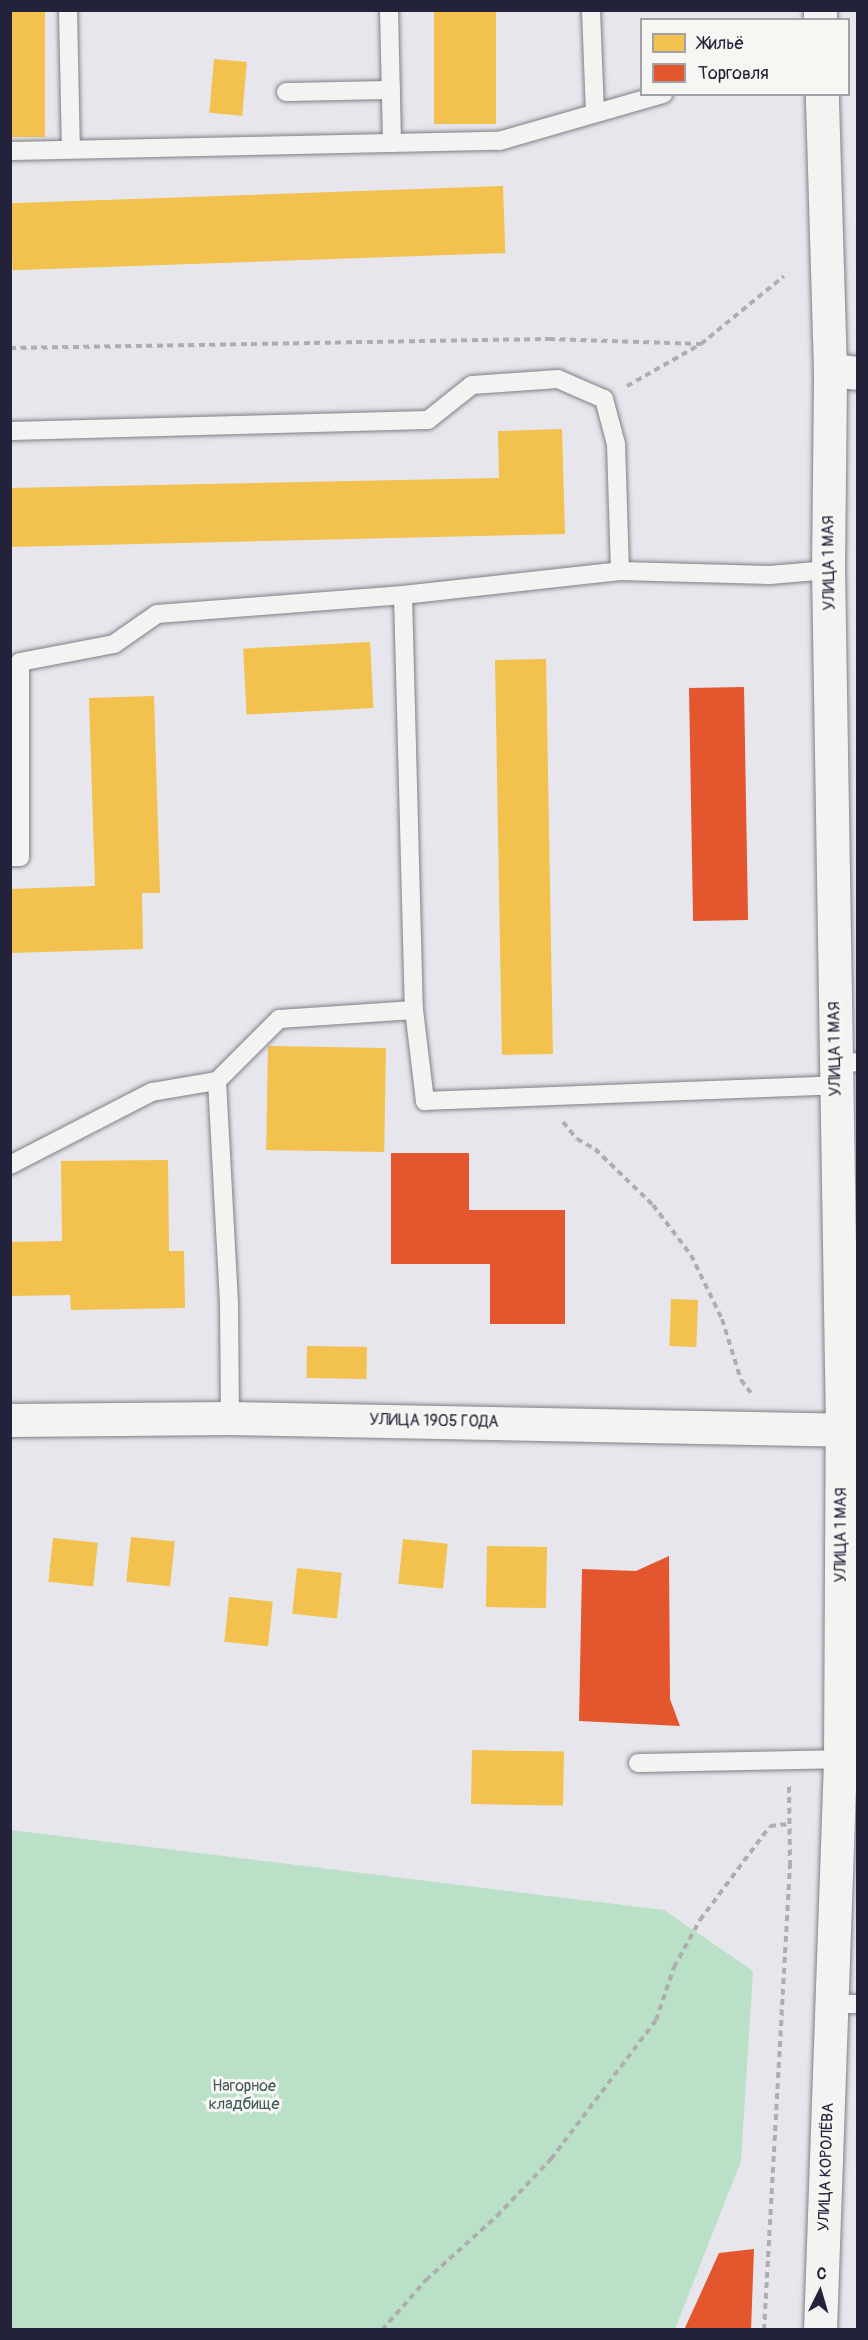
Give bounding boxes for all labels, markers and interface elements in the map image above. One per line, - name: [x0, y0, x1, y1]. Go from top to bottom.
- legend: [640, 18, 850, 96]
- text: Жильё: [698, 32, 744, 55]
- text: Торговля: [698, 62, 769, 85]
- street label: УЛИЦА 1 МАЯ: [819, 515, 839, 611]
- street label: УЛИЦА 1 МАЯ: [825, 1001, 845, 1097]
- street label: УЛИЦА 1905 ГОДА: [369, 1410, 499, 1432]
- street label: УЛИЦА 1 МАЯ: [831, 1488, 851, 1582]
- park label: Нагорное кладбище: [209, 2076, 279, 2114]
- street label: УЛИЦА КОРОЛЁВА: [814, 2102, 838, 2232]
- north arrow: [790, 2262, 850, 2322]
- text: С: [816, 2264, 827, 2284]

